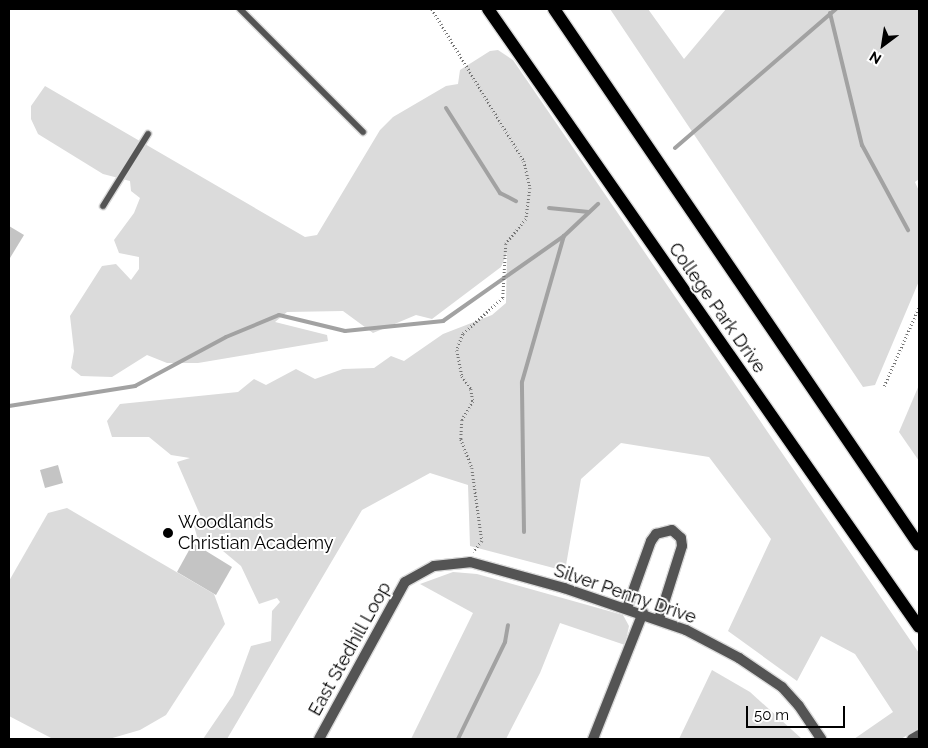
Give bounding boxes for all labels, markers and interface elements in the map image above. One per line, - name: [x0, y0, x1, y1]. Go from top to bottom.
- north arrow: [858, 20, 908, 70]
- text: N: [867, 48, 884, 67]
- street label: College Park Drive: [664, 239, 770, 377]
- place label: Woodlands Christian Academy: [178, 512, 334, 554]
- marker: Woodlands Christian Academy: [162, 527, 174, 539]
- street label: Silver Penny Drive: [551, 559, 699, 629]
- street label: East Stedhill Loop: [304, 578, 396, 720]
- scale bar: [748, 696, 847, 728]
- text: 50 m: [754, 706, 789, 724]

